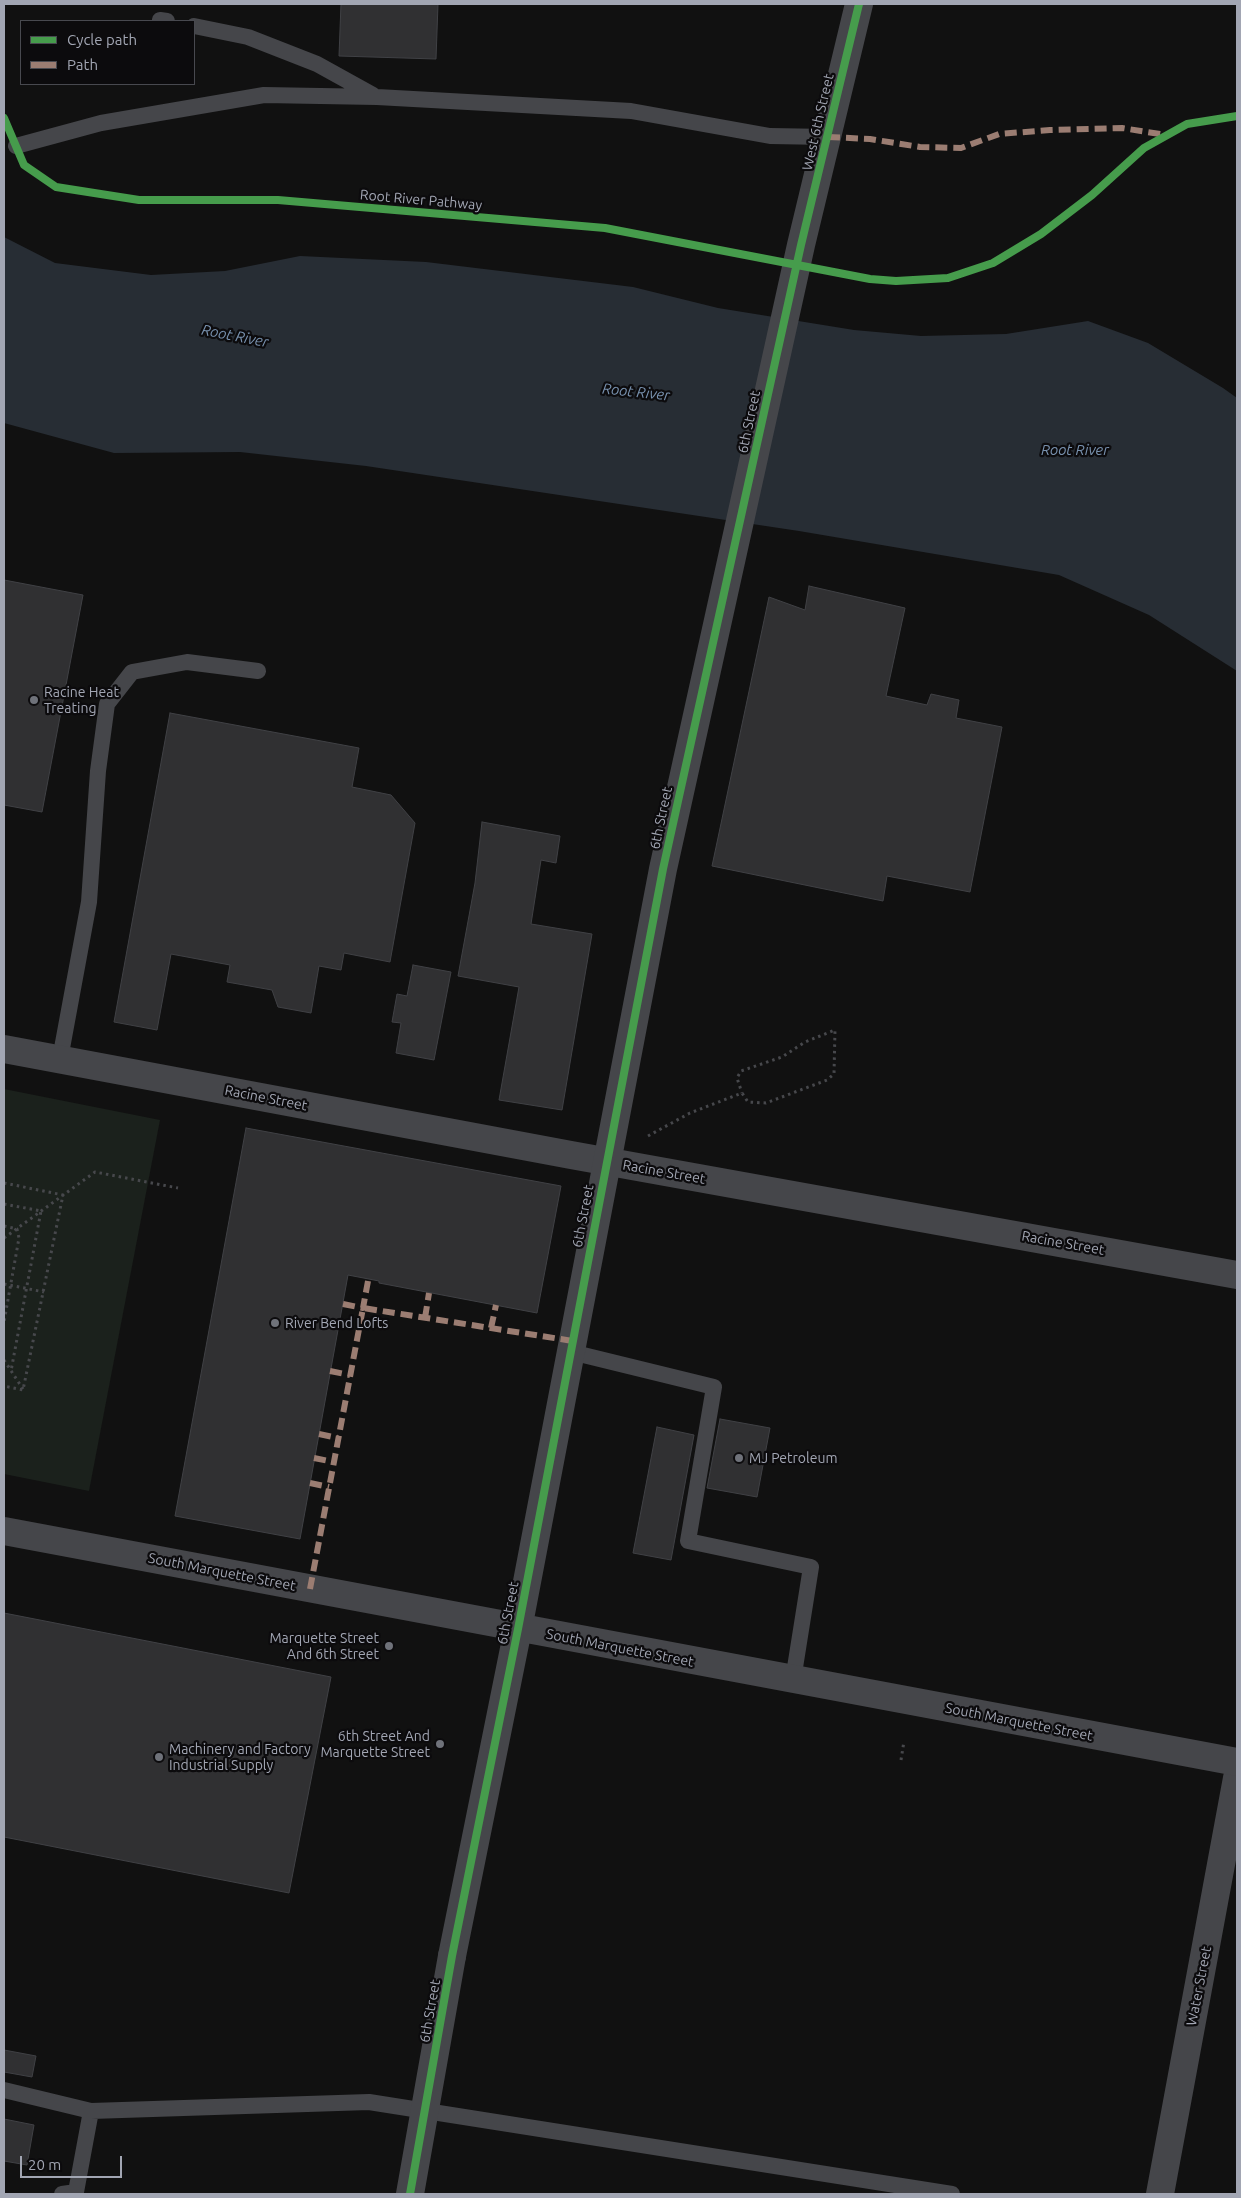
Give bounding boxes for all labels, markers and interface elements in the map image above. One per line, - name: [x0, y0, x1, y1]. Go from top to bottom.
- legend: [20, 20, 195, 85]
- text: Cycle path: [67, 31, 137, 48]
- text: Path: [67, 56, 98, 73]
- street label: West 6th Street: [799, 72, 837, 172]
- street label: Root River Pathway: [359, 186, 483, 214]
- water label: Root River: [200, 321, 270, 351]
- water label: Root River: [601, 380, 671, 404]
- street label: 6th Street: [734, 389, 764, 455]
- water label: Root River: [1041, 441, 1109, 459]
- place label: Racine Heat Treating: [44, 684, 119, 716]
- marker: Racine Heat Treating: [28, 694, 40, 706]
- street label: 6th Street: [646, 785, 676, 851]
- street label: Racine Street: [223, 1082, 309, 1114]
- street label: Racine Street: [621, 1156, 707, 1188]
- street label: 6th Street: [569, 1183, 597, 1249]
- street label: Racine Street: [1020, 1227, 1106, 1259]
- place label: River Bend Lofts: [285, 1315, 388, 1331]
- marker: River Bend Lofts: [269, 1317, 281, 1329]
- place label: MJ Petroleum: [749, 1450, 838, 1466]
- marker: MJ Petroleum: [733, 1452, 745, 1464]
- street label: South Marquette Street: [147, 1549, 297, 1595]
- street label: 6th Street: [494, 1580, 522, 1646]
- street label: South Marquette Street: [545, 1625, 695, 1671]
- place label: Marquette Street And 6th Street: [269, 1630, 379, 1662]
- marker: Marquette Street And 6th Street: [383, 1640, 395, 1652]
- street label: South Marquette Street: [944, 1699, 1094, 1745]
- place label: 6th Street And Marquette Street: [320, 1728, 430, 1760]
- marker: 6th Street And Marquette Street: [434, 1738, 446, 1750]
- place label: Machinery and Factory Industrial Supply: [169, 1741, 311, 1774]
- marker: Machinery and Factory Industrial Supply: [153, 1751, 165, 1763]
- street label: Water Street: [1183, 1945, 1215, 2027]
- street label: 6th Street: [416, 1978, 444, 2044]
- scale bar: [22, 2146, 125, 2178]
- text: 20 m: [28, 2156, 61, 2173]

